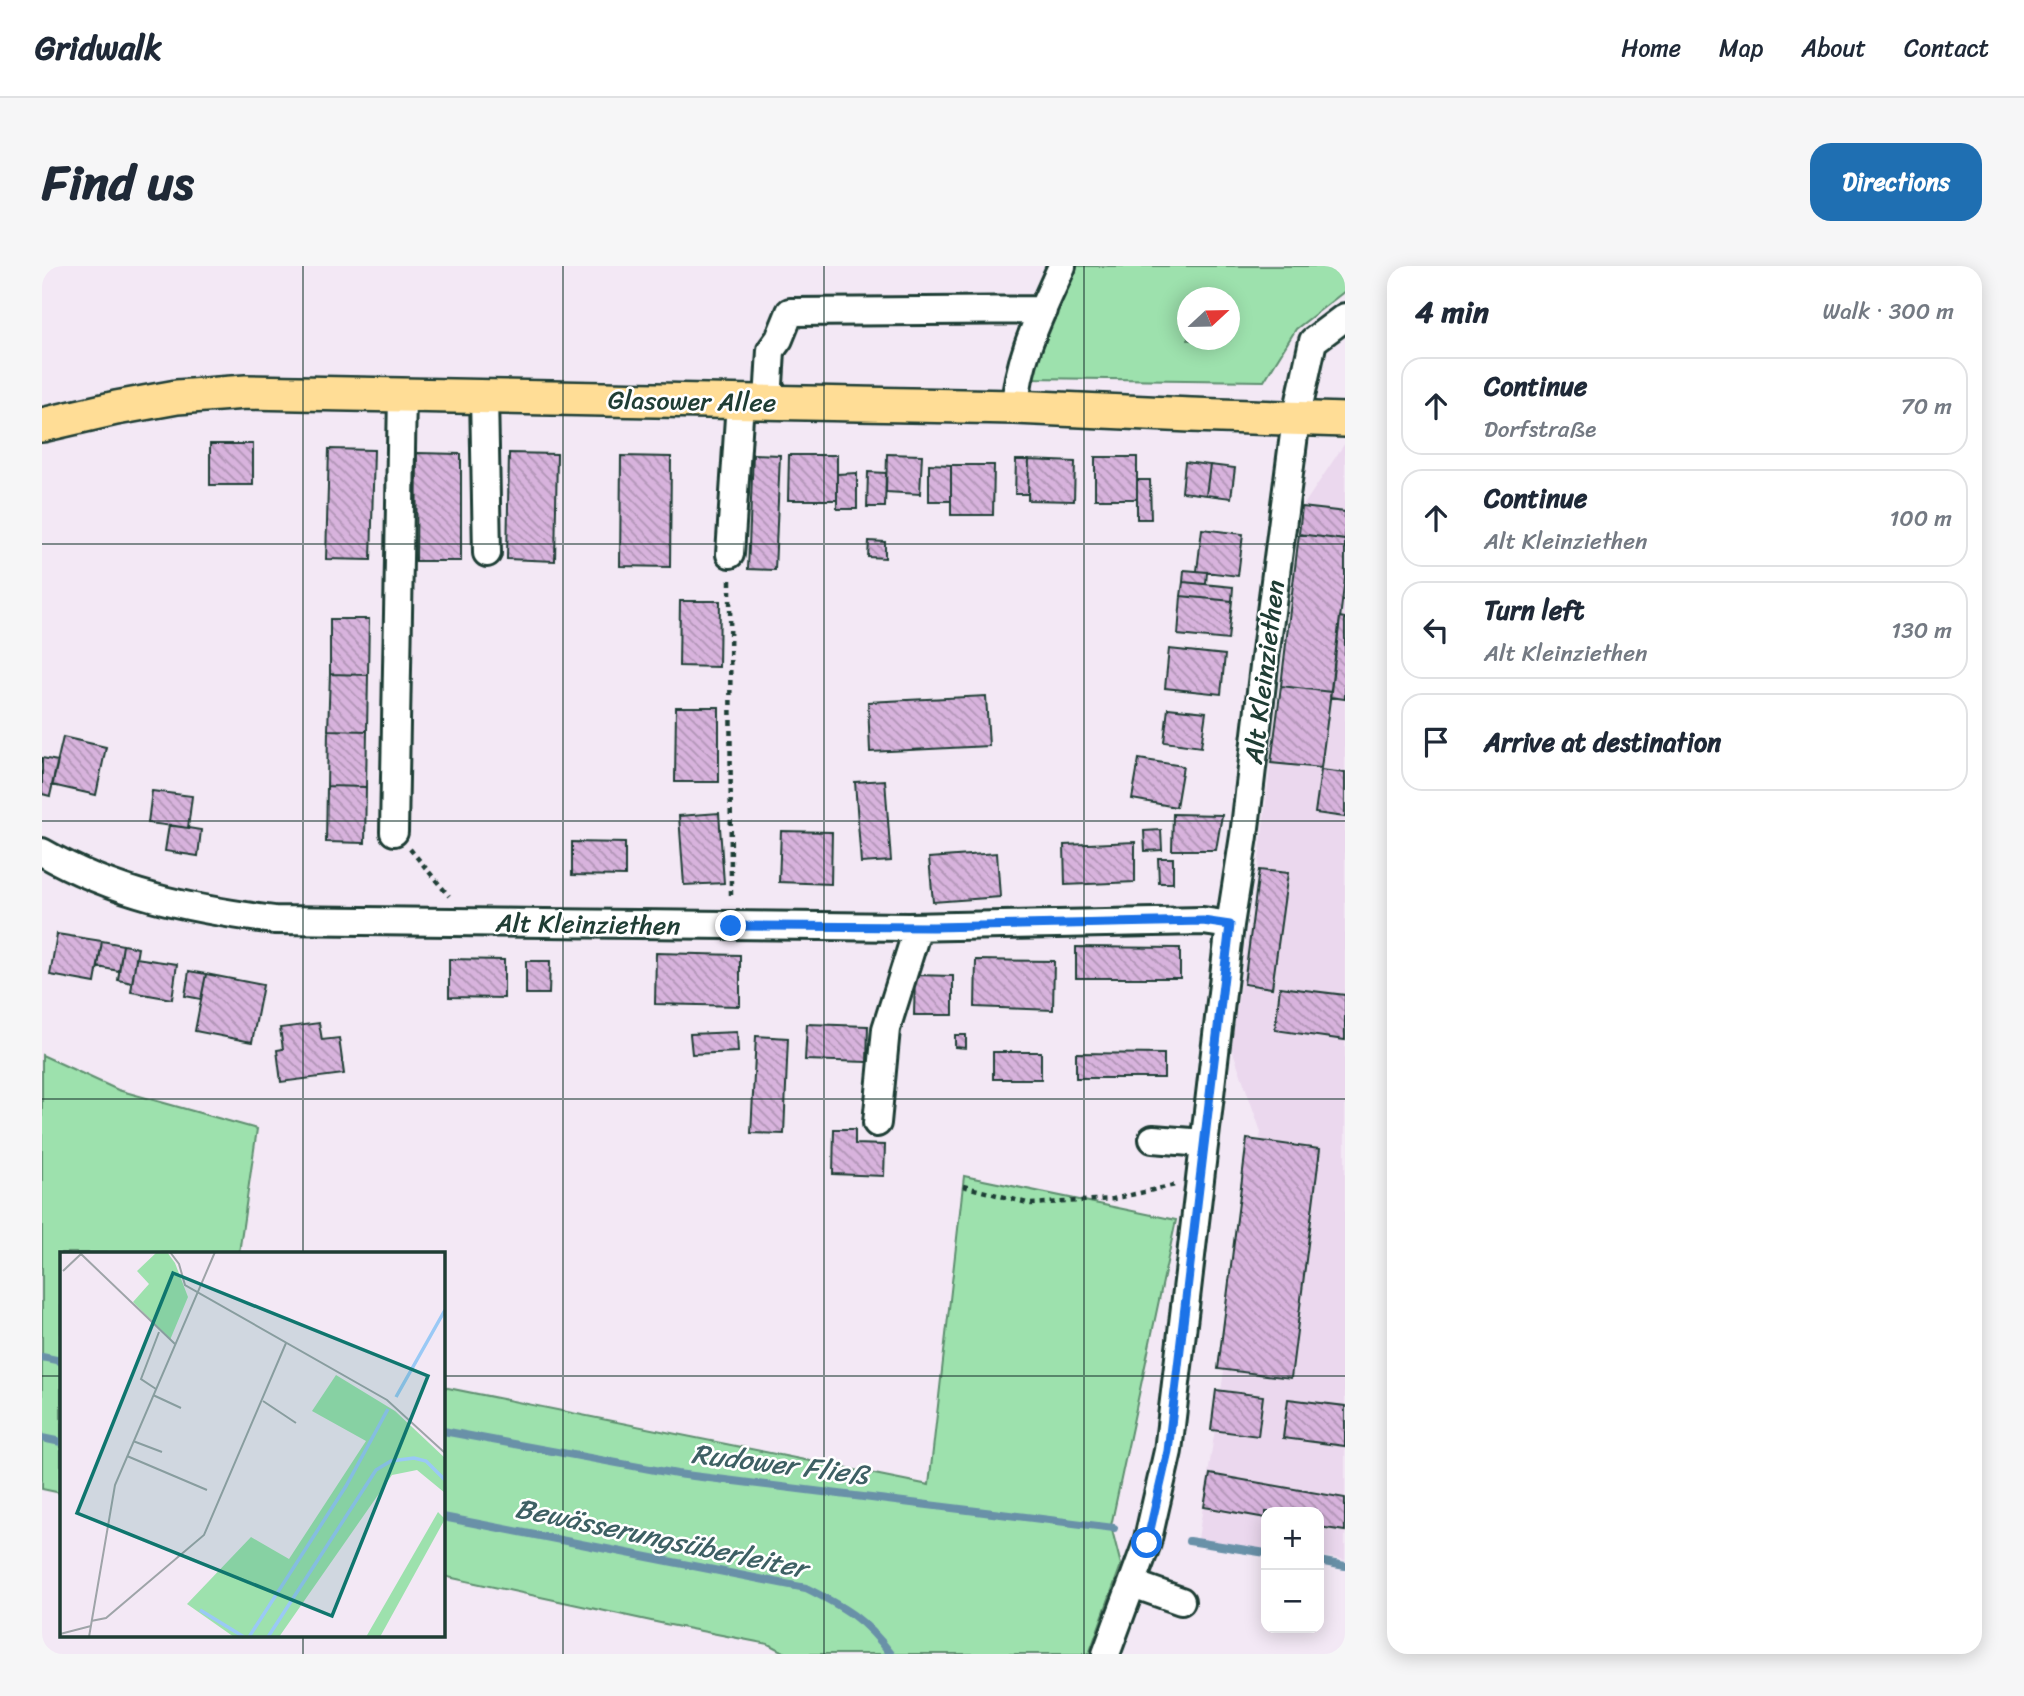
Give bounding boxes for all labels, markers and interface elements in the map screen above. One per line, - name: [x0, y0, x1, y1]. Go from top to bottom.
- text: Gridwalk: [35, 19, 162, 77]
- text: Home: [1621, 27, 1681, 69]
- text: Map: [1719, 27, 1763, 69]
- text: About: [1801, 27, 1866, 69]
- text: Contact: [1904, 27, 1989, 69]
- text: Find us: [42, 139, 194, 226]
- button: Directions: [1810, 143, 1982, 221]
- text: 4 min: [1415, 285, 1489, 339]
- north arrow: [1177, 287, 1240, 350]
- text: Walk · 300 m: [1822, 291, 1954, 332]
- text: Continue: [1484, 363, 1587, 409]
- street label: Glasower Allee: [607, 377, 777, 425]
- text: 70 m: [1901, 386, 1952, 427]
- icon: ahead: [1417, 387, 1455, 425]
- text: Dorfstraße: [1484, 409, 1596, 450]
- text: Continue: [1484, 475, 1587, 521]
- text: 100 m: [1889, 498, 1952, 539]
- icon: ahead: [1417, 499, 1455, 537]
- text: Alt Kleinziethen: [1484, 521, 1647, 562]
- street label: Alt Kleinziethen: [1230, 578, 1298, 767]
- text: Turn left: [1484, 587, 1584, 633]
- text: 130 m: [1891, 610, 1952, 651]
- icon: left: [1417, 611, 1455, 649]
- text: Alt Kleinziethen: [1484, 633, 1647, 674]
- text: Arrive at destination: [1484, 719, 1721, 765]
- icon: arrive: [1417, 723, 1455, 761]
- street label: Alt Kleinziethen: [494, 899, 681, 949]
- route end: [715, 910, 746, 941]
- inset map: [60, 1252, 444, 1636]
- water label: Rudower Fließ: [689, 1429, 874, 1499]
- water label: Bewässerungsüberleiter: [511, 1483, 816, 1594]
- map controls: [1261, 1507, 1324, 1633]
- button: +: [1261, 1507, 1324, 1570]
- route start: [1131, 1527, 1162, 1558]
- button: −: [1261, 1570, 1324, 1633]

